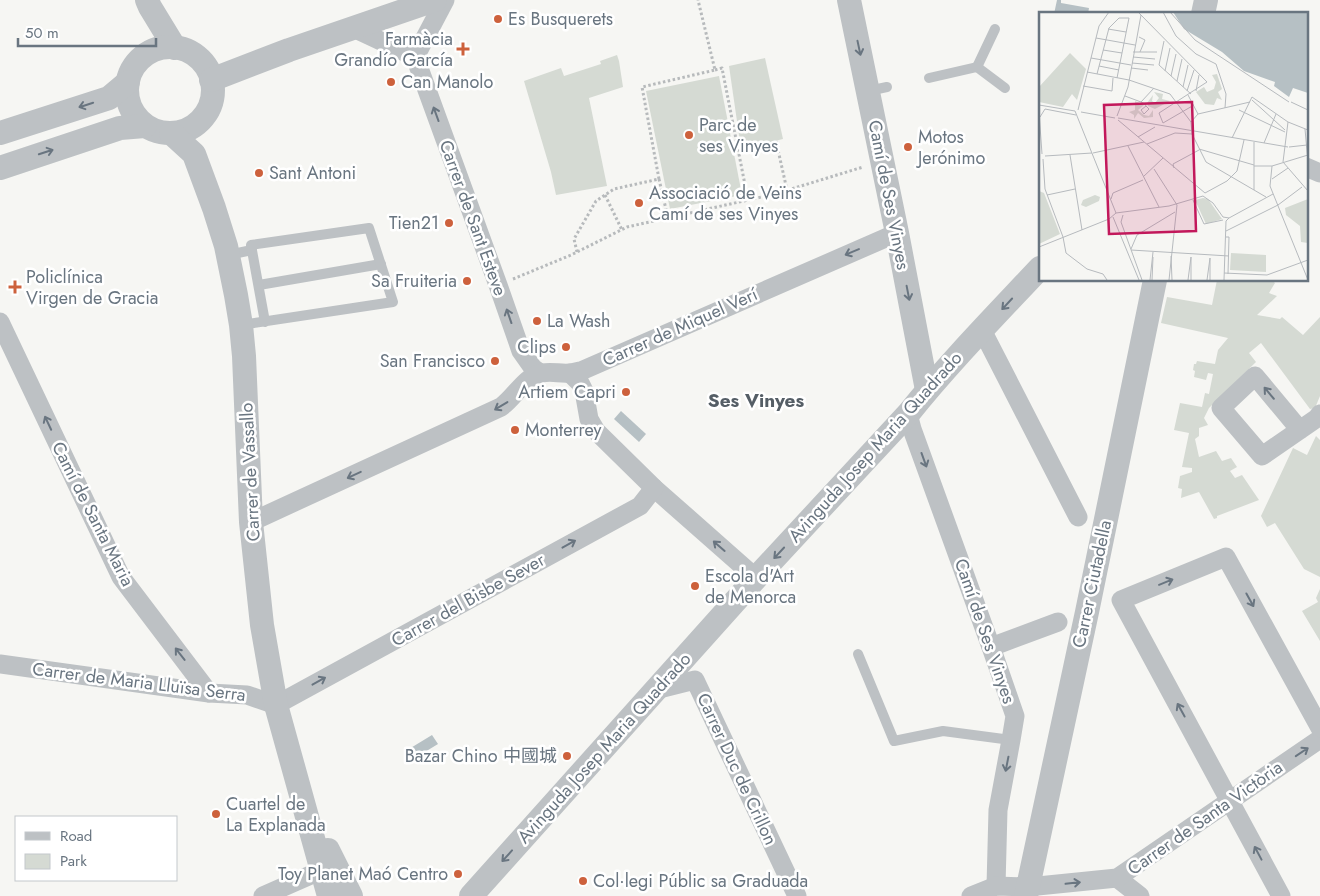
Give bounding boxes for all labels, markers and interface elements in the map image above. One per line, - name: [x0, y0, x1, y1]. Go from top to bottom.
- place label: Es Busquerets: [508, 6, 613, 32]
- inset map: [1039, 12, 1308, 281]
- marker: Es Busquerets: [492, 13, 504, 25]
- scale bar: [18, 15, 155, 47]
- text: 50 m: [25, 22, 59, 44]
- place label: Farmàcia Grandío García: [334, 26, 453, 73]
- one-way arrow: [855, 39, 864, 55]
- marker: Farmàcia Grandío García: [457, 43, 469, 55]
- place label: Can Manolo: [401, 69, 493, 95]
- marker: Can Manolo: [385, 76, 397, 88]
- one-way arrow: [78, 101, 94, 111]
- one-way arrow: [431, 107, 440, 122]
- place label: Parc de ses Vinyes: [699, 112, 778, 159]
- street label: Camí de Ses Vinyes: [862, 118, 916, 272]
- place label: Motos Jerónimo: [916, 124, 985, 171]
- marker: Parc de ses Vinyes: [683, 129, 695, 141]
- street label: Carrer de Sant Esteve: [433, 137, 513, 299]
- marker: Motos Jerónimo: [902, 141, 914, 153]
- one-way arrow: [38, 147, 54, 157]
- place label: Sant Antoni: [269, 160, 356, 186]
- marker: Sant Antoni: [253, 167, 265, 179]
- place label: Associació de Veïns Camí de ses Vinyes: [649, 180, 802, 227]
- marker: Associació de Veïns Camí de ses Vinyes: [633, 197, 645, 209]
- place label: Tien21: [389, 210, 439, 236]
- marker: Tien21: [443, 217, 455, 229]
- one-way arrow: [845, 248, 860, 258]
- place label: Policlínica Virgen de Gracia: [26, 264, 159, 311]
- place label: Sa Fruiteria: [371, 268, 457, 294]
- marker: Sa Fruiteria: [461, 275, 473, 287]
- marker: Policlínica Virgen de Gracia: [8, 280, 22, 294]
- street label: Carrer de Miquel Verí: [598, 281, 763, 373]
- one-way arrow: [904, 284, 914, 300]
- one-way arrow: [1001, 297, 1013, 310]
- place label: La Wash: [547, 308, 611, 334]
- one-way arrow: [504, 309, 513, 325]
- marker: La Wash: [531, 315, 543, 327]
- place label: Clips: [517, 334, 556, 360]
- marker: Clips: [560, 341, 572, 353]
- street label: Avinguda Josep Maria Quadrado: [782, 346, 968, 548]
- place label: San Francisco: [380, 348, 485, 374]
- marker: San Francisco: [489, 355, 501, 367]
- place label: Artiem Capri: [518, 379, 616, 405]
- marker: Artiem Capri: [620, 386, 632, 398]
- one-way arrow: [1263, 386, 1274, 399]
- district label: Ses Vinyes: [708, 387, 804, 414]
- street label: Carrer de Vassallo: [233, 402, 267, 542]
- one-way arrow: [494, 402, 508, 412]
- one-way arrow: [43, 416, 52, 431]
- place label: Monterrey: [525, 417, 602, 443]
- marker: Monterrey: [509, 424, 521, 436]
- street label: Camí de Santa Maria: [45, 437, 141, 591]
- one-way arrow: [920, 452, 929, 467]
- one-way arrow: [347, 471, 362, 481]
- street label: Carrer Ciutadella: [1066, 518, 1118, 650]
- one-way arrow: [561, 539, 576, 549]
- one-way arrow: [713, 540, 726, 552]
- street label: Carrer del Bisbe Sever: [387, 547, 550, 653]
- one-way arrow: [773, 547, 785, 559]
- street label: Camí de Ses Vinyes: [948, 555, 1022, 707]
- place label: Escola d'Art de Menorca: [705, 563, 796, 610]
- one-way arrow: [1158, 576, 1173, 586]
- marker: Escola d'Art de Menorca: [689, 580, 701, 592]
- one-way arrow: [1245, 592, 1255, 607]
- one-way arrow: [175, 647, 185, 661]
- street label: Avinguda Josep Maria Quadrado: [511, 647, 697, 849]
- street label: Carrer de Maria Lluïsa Serra: [31, 656, 247, 708]
- one-way arrow: [311, 676, 326, 686]
- street label: Carrer Duc de Crillon: [690, 689, 784, 849]
- one-way arrow: [1176, 703, 1185, 718]
- place label: Bazar Chino 中國城: [405, 743, 557, 769]
- one-way arrow: [1294, 747, 1308, 757]
- marker: Bazar Chino 中國城: [561, 750, 573, 762]
- one-way arrow: [1002, 755, 1011, 771]
- street label: Carrer de Santa Victòria: [1122, 755, 1288, 881]
- place label: Cuartel de La Explanada: [226, 791, 326, 838]
- marker: Cuartel de La Explanada: [210, 808, 222, 820]
- legend: [15, 816, 178, 881]
- text: Road: [60, 825, 92, 847]
- one-way arrow: [1253, 846, 1262, 861]
- text: Park: [60, 850, 87, 872]
- one-way arrow: [501, 850, 513, 863]
- place label: Toy Planet Maó Centro: [278, 861, 448, 887]
- marker: Toy Planet Maó Centro: [452, 868, 464, 880]
- place label: Col·legi Públic sa Graduada: [593, 868, 808, 894]
- marker: Col·legi Públic sa Graduada: [577, 875, 589, 887]
- one-way arrow: [1065, 878, 1081, 888]

